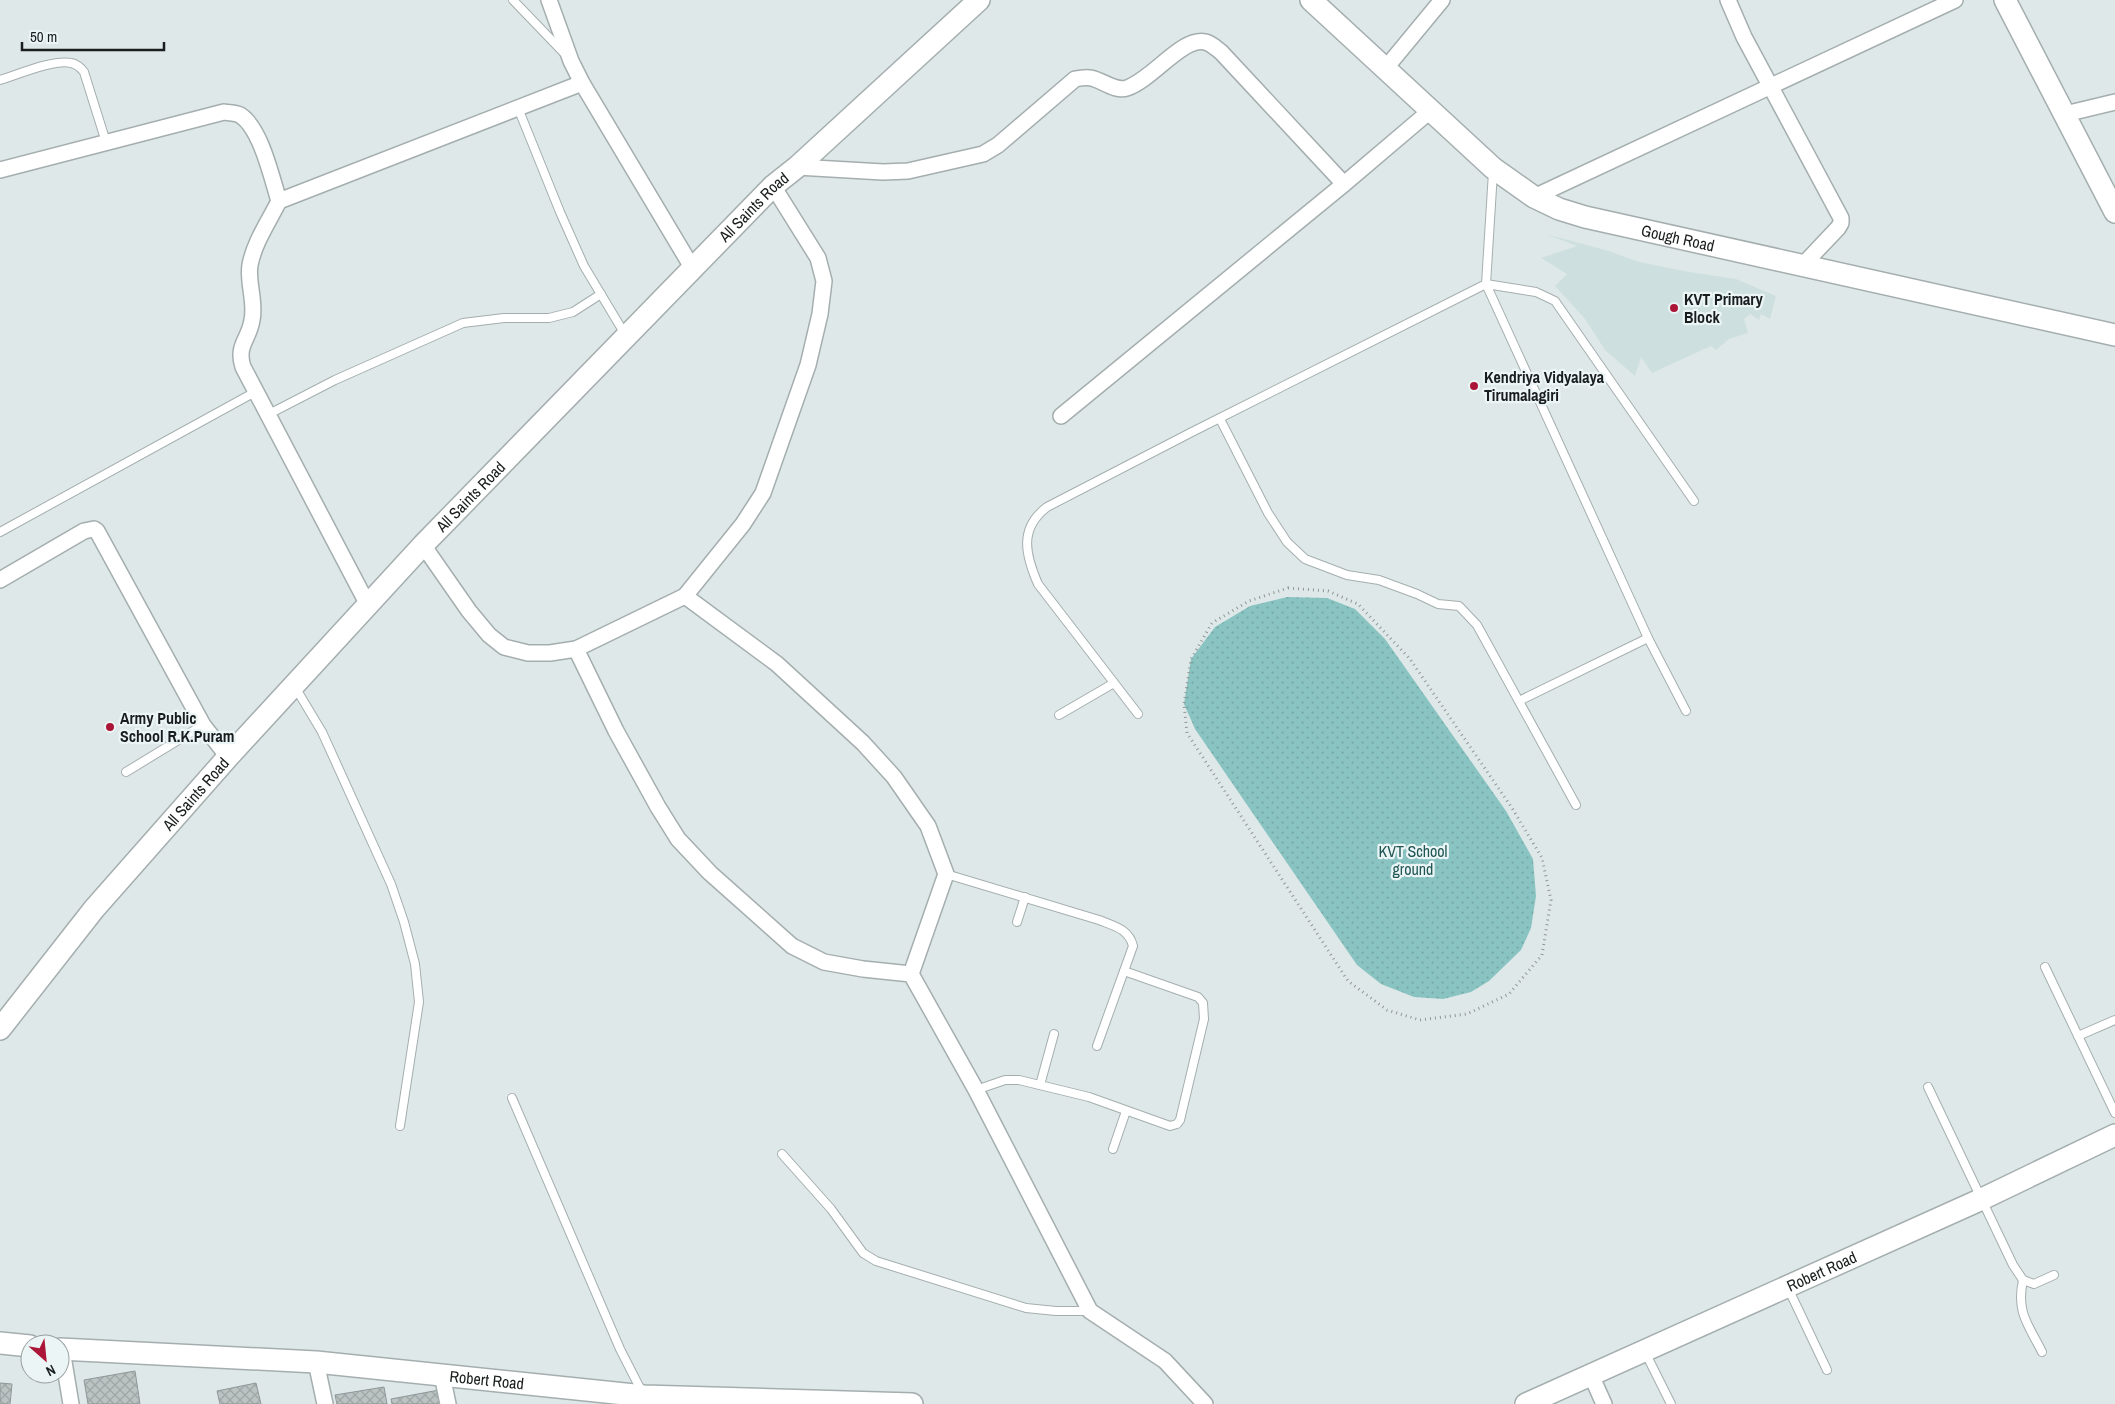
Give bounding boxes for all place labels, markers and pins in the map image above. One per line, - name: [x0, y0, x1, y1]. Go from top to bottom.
- place label: KVT Primary Block: [1684, 288, 1763, 328]
- marker: KVT Primary Block: [1668, 302, 1680, 314]
- place label: Kendriya Vidyalaya Tirumalagiri: [1484, 366, 1605, 406]
- marker: Kendriya Vidyalaya Tirumalagiri: [1468, 380, 1480, 392]
- place label: Army Public School R.K.Puram: [120, 707, 234, 747]
- marker: Army Public School R.K.Puram: [104, 721, 116, 733]

